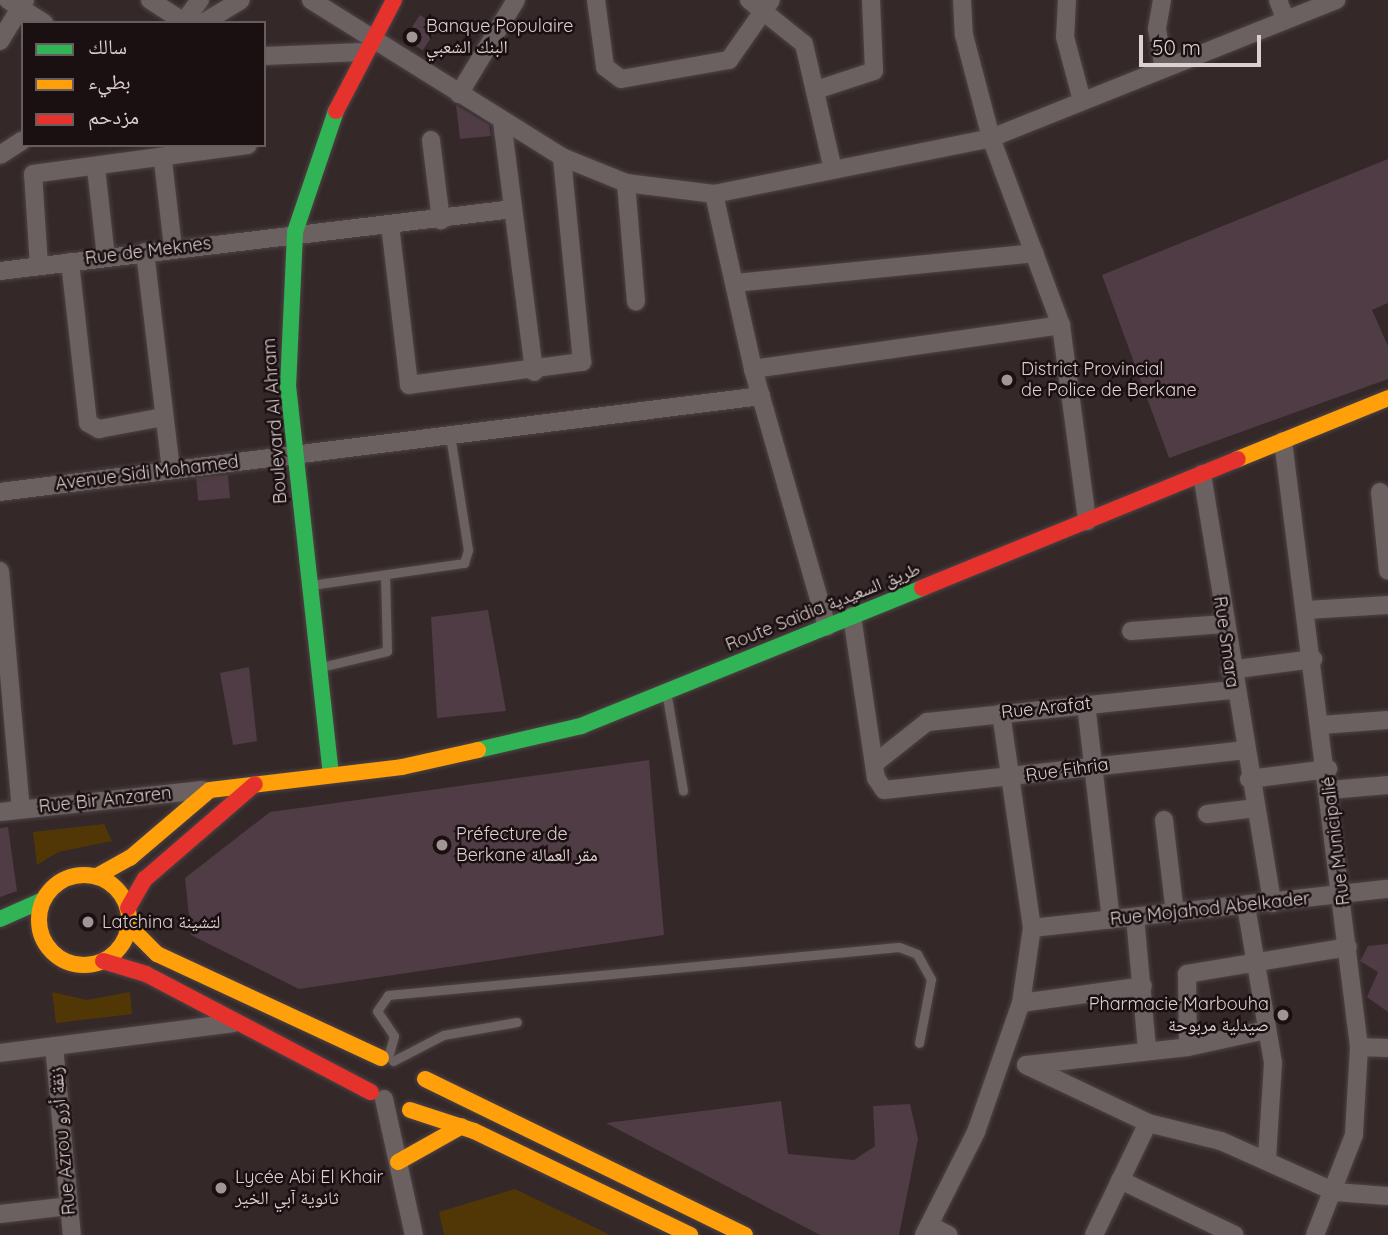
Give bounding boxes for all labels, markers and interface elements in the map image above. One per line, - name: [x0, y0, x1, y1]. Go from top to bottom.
- place label: Banque Populaire البنك الشعبي: [426, 16, 573, 58]
- legend: [21, 21, 266, 147]
- scale bar: [1143, 21, 1266, 65]
- marker: Banque Populaire البنك الشعبي: [404, 29, 420, 45]
- text: سالك: [88, 33, 127, 59]
- text: 50 m: [1152, 34, 1201, 60]
- text: بطيء: [88, 68, 131, 94]
- text: مزدحم: [88, 103, 139, 129]
- street label: Rue de Meknes: [84, 233, 212, 269]
- street label: Boulevard Al Ahram: [258, 337, 292, 505]
- place label: District Provincial de Police de Berkane: [1021, 359, 1197, 402]
- marker: District Provincial de Police de Berkane: [999, 372, 1015, 388]
- street label: Avenue Sidi Mohamed: [54, 451, 240, 495]
- street label: Route Saïdia طريق السعيدية: [722, 558, 924, 656]
- street label: Rue Smara: [1209, 595, 1243, 689]
- street label: Rue Arafat: [1000, 693, 1092, 723]
- street label: Rue Fihria: [1024, 754, 1110, 786]
- street label: Rue Municipalié: [1317, 775, 1355, 907]
- street label: Rue Bir Anzaren: [38, 782, 172, 818]
- place label: Préfecture de Berkane مقر العمالة: [456, 824, 598, 866]
- marker: Préfecture de Berkane مقر العمالة: [434, 837, 450, 853]
- street label: Rue Mojahod Abelkader: [1109, 888, 1311, 930]
- place label: Latchina لتشينة: [102, 911, 220, 933]
- marker: Latchina لتشينة: [80, 914, 96, 930]
- place label: Pharmacie Marbouha صيدلية مربوحة: [1089, 994, 1269, 1036]
- marker: Pharmacie Marbouha صيدلية مربوحة: [1275, 1007, 1291, 1023]
- street label: Rue Azrou زنقة أزرو: [46, 1066, 80, 1216]
- place label: Lycée Abi El Khair ثانوية آبي الخير: [235, 1167, 384, 1210]
- marker: Lycée Abi El Khair ثانوية آبي الخير: [213, 1180, 229, 1196]

